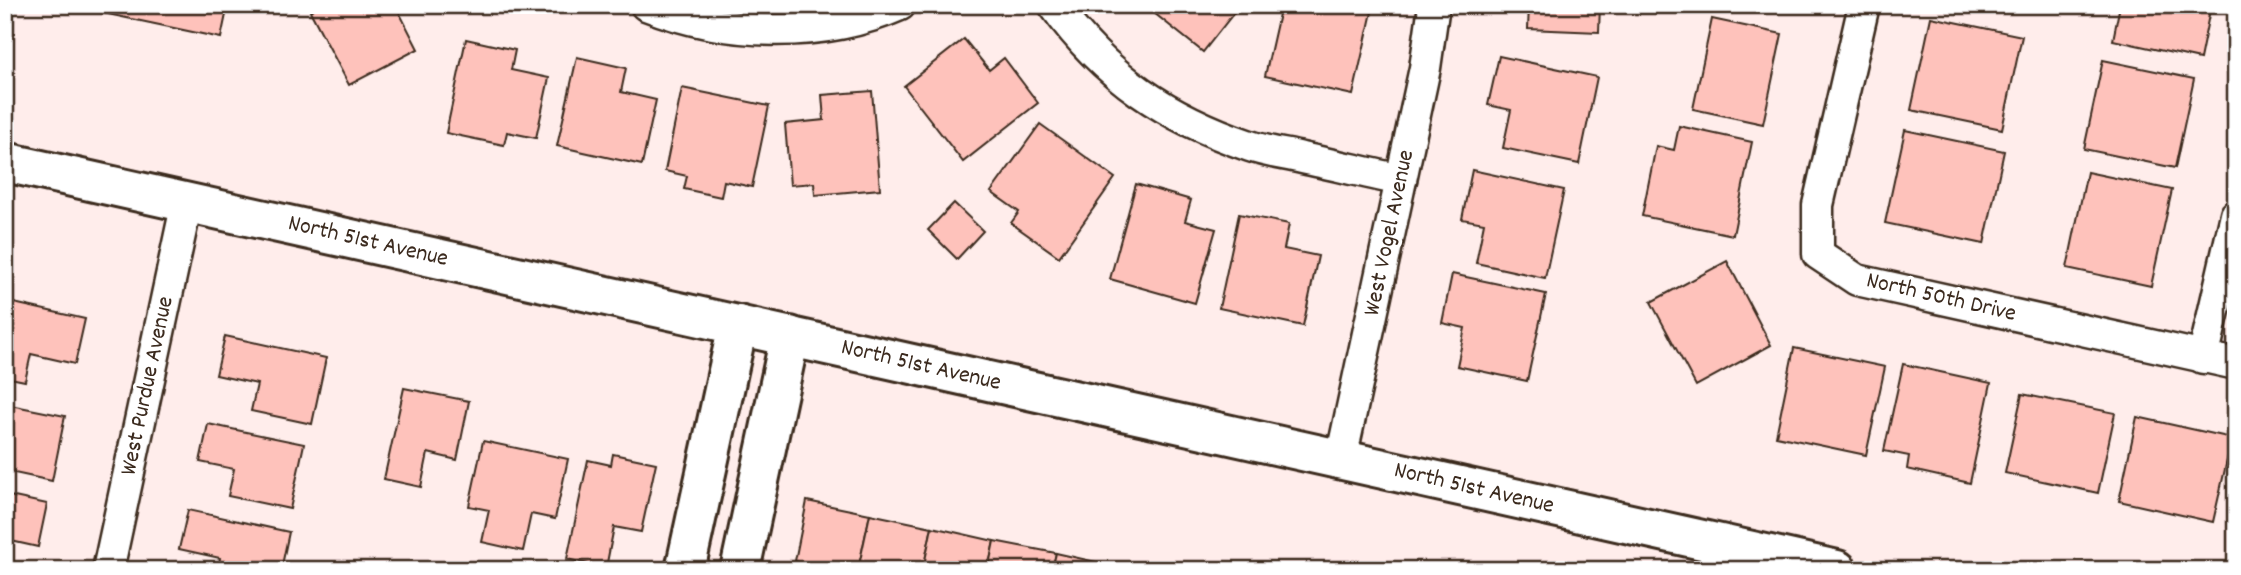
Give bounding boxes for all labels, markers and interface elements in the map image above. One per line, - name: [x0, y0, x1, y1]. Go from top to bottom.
- street label: West Vogel Avenue: [1356, 147, 1424, 319]
- street label: North 51st Avenue: [285, 207, 451, 277]
- street label: North 50th Drive: [1863, 264, 2019, 332]
- street label: West Purdue Avenue: [112, 293, 184, 479]
- street label: North 51st Avenue: [838, 331, 1004, 401]
- street label: North 51st Avenue: [1391, 454, 1557, 524]

